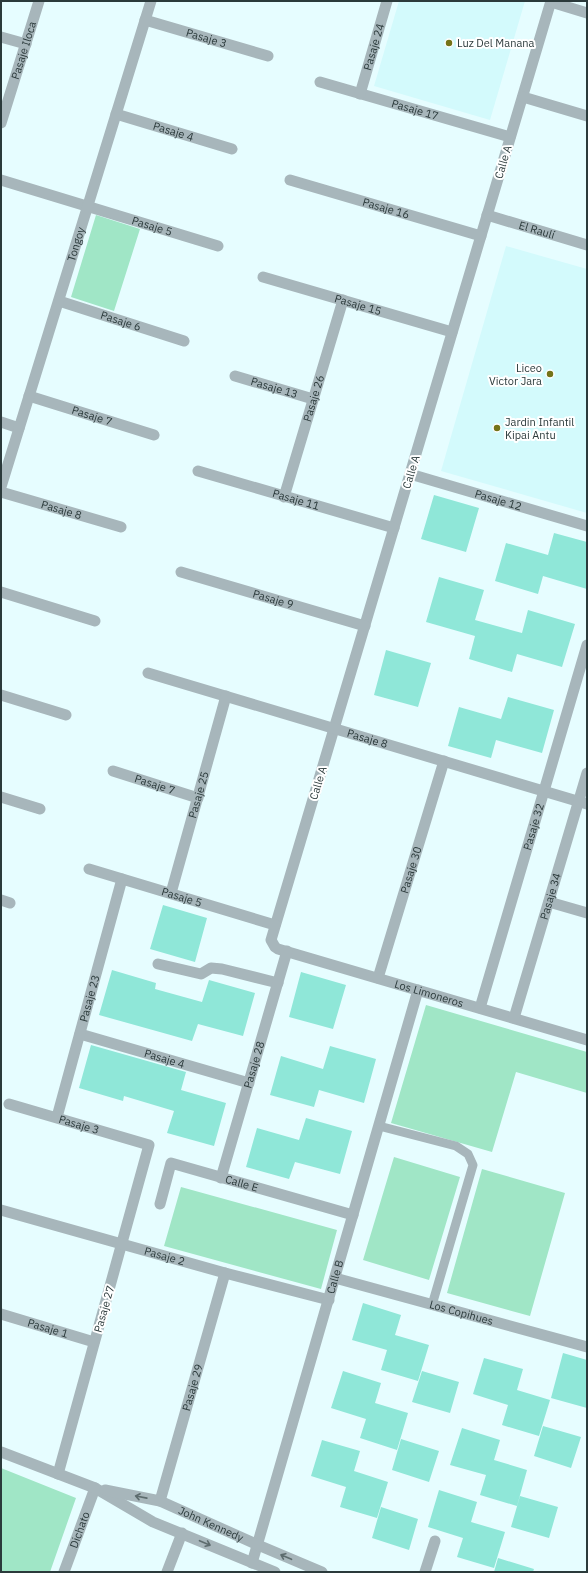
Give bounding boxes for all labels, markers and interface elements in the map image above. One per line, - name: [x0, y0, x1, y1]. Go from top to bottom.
- street label: Pasaje Iloca: [8, 20, 39, 81]
- street label: Pasaje 24: [360, 21, 387, 72]
- street label: Pasaje 3: [184, 25, 228, 51]
- place label: Luz Del Manana: [457, 36, 535, 50]
- marker: Luz Del Manana: [444, 38, 454, 48]
- street label: Pasaje 17: [390, 96, 440, 123]
- street label: Pasaje 4: [151, 119, 196, 144]
- street label: Calle A: [492, 144, 514, 180]
- street label: Pasaje 16: [361, 195, 411, 222]
- street label: Pasaje 5: [130, 213, 174, 239]
- street label: El Raulí: [517, 218, 557, 242]
- street label: Tongoy: [64, 225, 88, 263]
- street label: Pasaje 15: [333, 291, 383, 318]
- street label: Pasaje 6: [99, 308, 143, 334]
- place label: Liceo Victor Jara: [489, 361, 542, 388]
- marker: Liceo Victor Jara: [545, 369, 555, 379]
- street label: Pasaje 26: [300, 373, 327, 423]
- street label: Pasaje 13: [249, 374, 299, 401]
- street label: Pasaje 7: [70, 403, 114, 429]
- place label: Jardin Infantil Kipai Antu: [505, 415, 574, 442]
- marker: Jardin Infantil Kipai Antu: [492, 423, 502, 433]
- street label: Calle A: [399, 454, 423, 490]
- street label: Pasaje 11: [271, 486, 321, 513]
- street label: Pasaje 12: [473, 486, 523, 513]
- street label: Pasaje 8: [40, 497, 83, 522]
- street label: Pasaje 9: [251, 586, 295, 612]
- street label: Pasaje 8: [345, 726, 389, 751]
- street label: Calle A: [306, 765, 330, 801]
- street label: Pasaje 25: [185, 770, 212, 820]
- street label: Pasaje 7: [133, 771, 177, 797]
- street label: Pasaje 32: [520, 802, 547, 852]
- street label: Pasaje 30: [397, 845, 425, 895]
- street label: Pasaje 34: [537, 871, 564, 921]
- street label: Pasaje 5: [160, 884, 204, 910]
- street label: Pasaje 23: [76, 973, 103, 1023]
- street label: Los Limoneros: [393, 977, 465, 1010]
- street label: Pasaje 28: [240, 1040, 267, 1090]
- street label: Pasaje 4: [143, 1046, 187, 1071]
- street label: Pasaje 3: [57, 1112, 101, 1137]
- street label: Calle E: [224, 1172, 260, 1195]
- street label: Pasaje 2: [143, 1244, 187, 1268]
- street label: Calle B: [323, 1258, 346, 1295]
- street label: Pasaje 27: [91, 1284, 117, 1334]
- street label: Los Copihues: [428, 1297, 495, 1328]
- street label: Pasaje 1: [26, 1315, 70, 1341]
- street label: Pasaje 29: [179, 1362, 206, 1413]
- one-way arrow: [134, 1493, 147, 1501]
- street label: John Kennedy: [176, 1503, 246, 1545]
- street label: Dichato: [66, 1510, 93, 1550]
- one-way arrow: [198, 1539, 210, 1547]
- one-way arrow: [281, 1553, 293, 1560]

